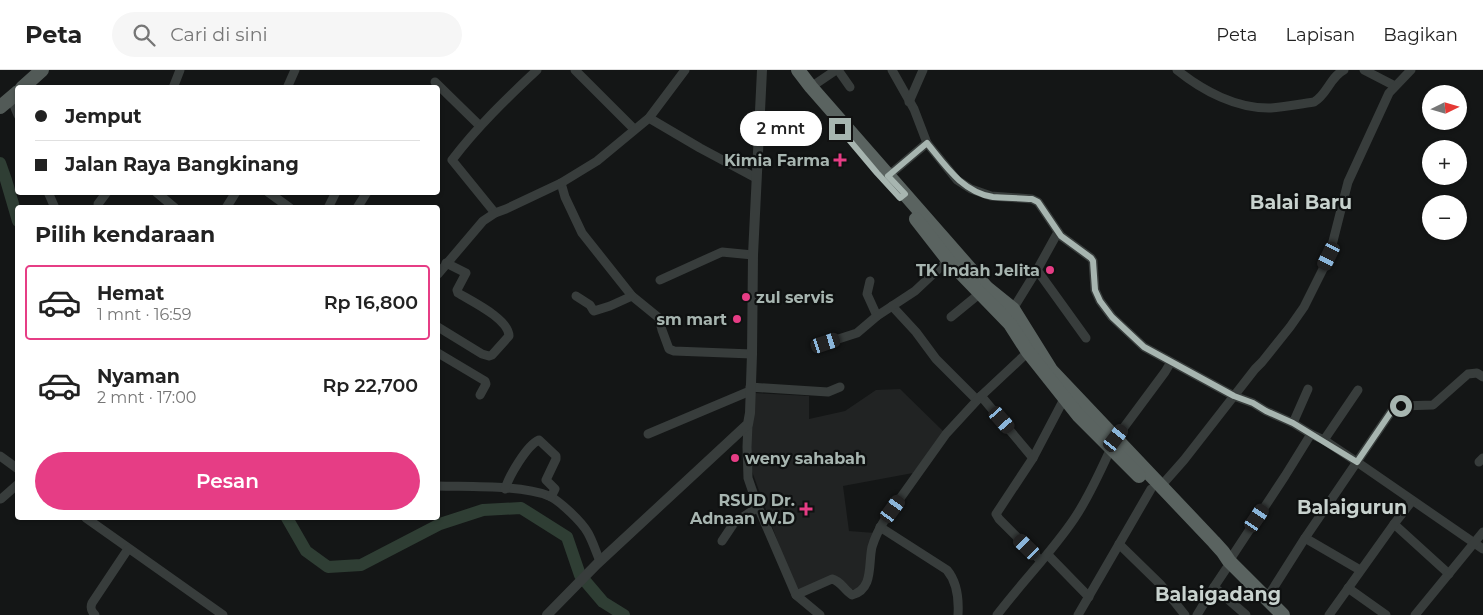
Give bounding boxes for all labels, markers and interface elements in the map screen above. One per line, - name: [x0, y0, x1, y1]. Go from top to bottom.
- search box: [112, 12, 462, 57]
- text: Peta: [25, 20, 82, 49]
- icon: search: [130, 21, 158, 49]
- text: Cari di sini: [170, 23, 268, 46]
- text: Peta: [1216, 24, 1257, 46]
- text: Lapisan: [1285, 24, 1355, 46]
- text: Bagikan: [1383, 24, 1458, 46]
- north arrow: [1422, 85, 1468, 130]
- map controls: [1422, 85, 1467, 240]
- text: Jemput: [65, 105, 142, 128]
- callout: 2 mnt: [740, 112, 822, 146]
- route end: [829, 118, 851, 140]
- text: 2 mnt: [757, 119, 805, 138]
- button: +: [1422, 140, 1467, 185]
- place label: Kimia Farma: [724, 151, 830, 170]
- text: Jalan Raya Bangkinang: [65, 153, 299, 176]
- marker: Kimia Farma: [834, 154, 846, 166]
- district label: Balai Baru: [1250, 191, 1352, 214]
- button: −: [1422, 195, 1467, 240]
- text: Pilih kendaraan: [35, 221, 215, 248]
- car: [1315, 239, 1342, 273]
- place label: TK Indah Jelita: [916, 261, 1040, 280]
- marker: TK Indah Jelita: [1044, 264, 1056, 276]
- icon: car: [37, 280, 82, 325]
- text: Hemat: [97, 282, 164, 305]
- place label: zul servis: [756, 288, 834, 307]
- text: Rp 16,800: [324, 291, 418, 314]
- marker: zul servis: [740, 291, 752, 303]
- text: 1 mnt · 16:59: [97, 305, 191, 324]
- place label: sm mart: [656, 310, 727, 329]
- marker: sm mart: [731, 313, 743, 325]
- car: [809, 331, 842, 355]
- icon: car: [37, 363, 82, 408]
- text: Nyaman: [97, 365, 180, 388]
- text: Rp 22,700: [322, 374, 418, 397]
- text: 2 mnt · 17:00: [97, 388, 196, 407]
- route start: [1390, 395, 1412, 417]
- car: [986, 404, 1017, 436]
- car: [1100, 422, 1131, 454]
- place label: weny sahabah: [745, 449, 866, 468]
- button: Pesan: [35, 452, 420, 510]
- marker: weny sahabah: [729, 452, 741, 464]
- place label: RSUD Dr. Adnaan W.D: [689, 491, 795, 528]
- car: [878, 492, 907, 526]
- district label: Balaigurun: [1297, 496, 1407, 519]
- car: [1242, 501, 1271, 535]
- marker: RSUD Dr. Adnaan W.D: [799, 502, 813, 516]
- car: [1010, 531, 1043, 563]
- district label: Balaigadang: [1155, 583, 1281, 606]

